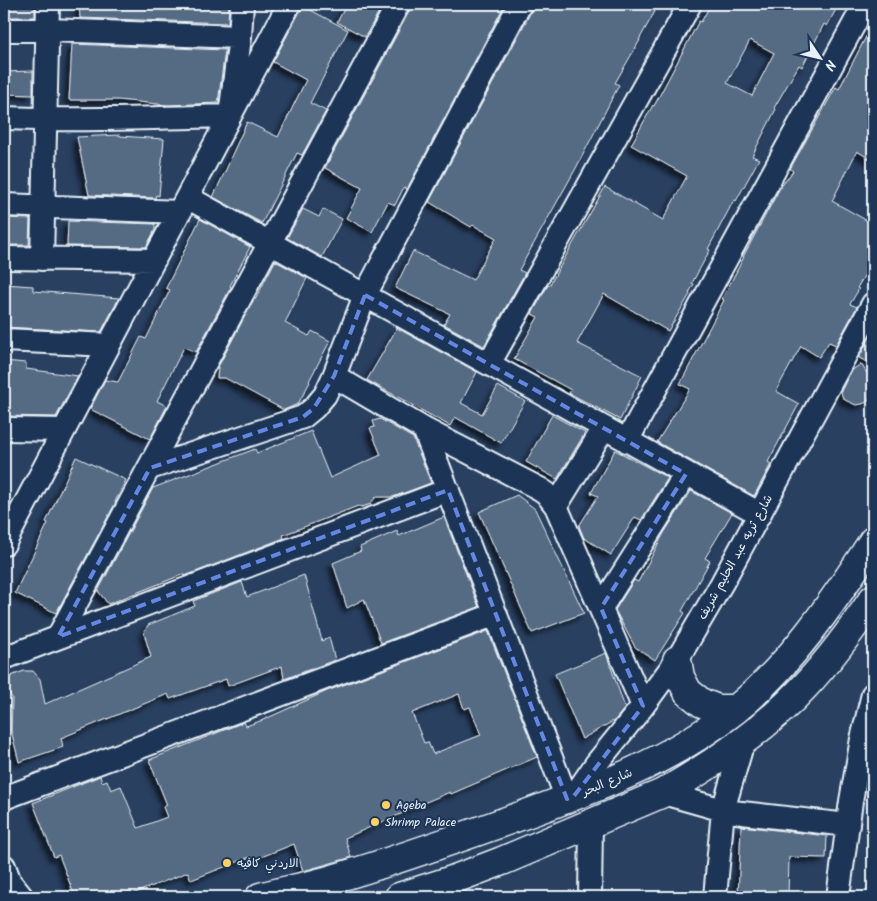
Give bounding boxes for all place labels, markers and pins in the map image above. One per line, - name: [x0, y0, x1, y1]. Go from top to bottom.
- place label: Ageba: [396, 796, 427, 815]
- marker: Ageba: [380, 799, 392, 811]
- place label: Shrimp Palace: [385, 813, 457, 832]
- marker: Shrimp Palace: [369, 816, 381, 828]
- place label: الاردني كافيه: [237, 854, 298, 874]
- marker: الاردني كافيه: [221, 857, 233, 869]

